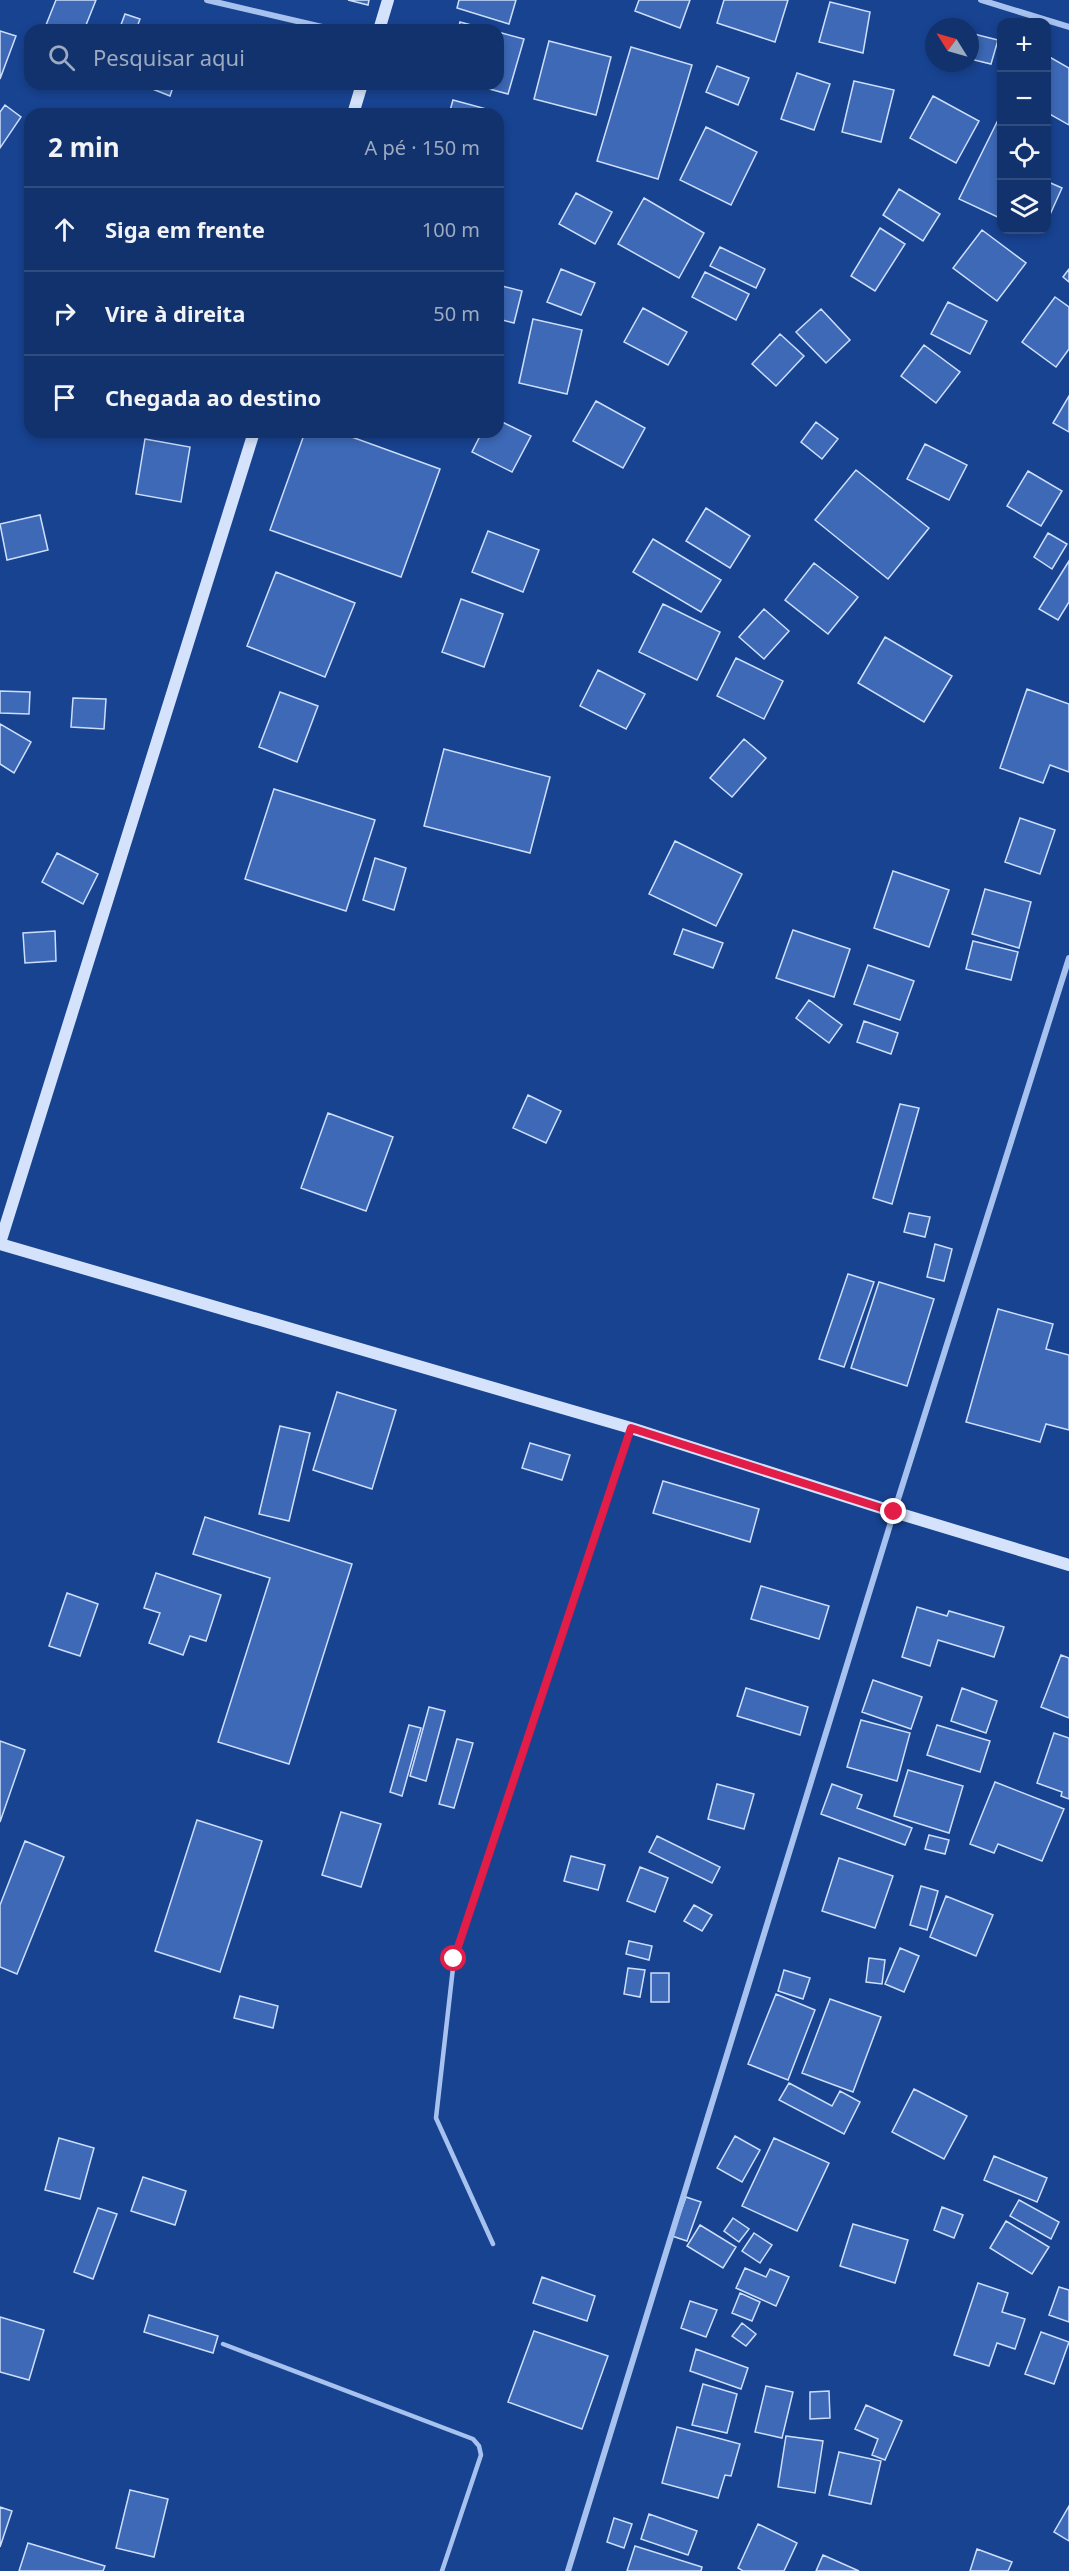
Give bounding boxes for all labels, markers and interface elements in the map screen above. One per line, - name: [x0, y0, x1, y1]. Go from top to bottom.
- north arrow: [925, 18, 979, 72]
- map controls: [997, 18, 1051, 234]
- button: +: [997, 18, 1051, 72]
- search box: [24, 24, 504, 90]
- icon: search: [45, 41, 78, 74]
- text: Pesquisar aqui: [93, 42, 245, 72]
- button: −: [997, 72, 1051, 126]
- button: locate: [997, 126, 1051, 180]
- text: 2 min: [48, 129, 120, 165]
- text: A pé · 150 m: [364, 134, 480, 161]
- button: layers: [997, 180, 1051, 234]
- icon: ahead: [48, 213, 81, 246]
- text: Siga em frente: [105, 214, 265, 244]
- text: 100 m: [422, 216, 480, 243]
- icon: right: [48, 297, 81, 330]
- text: Vire à direita: [105, 298, 245, 328]
- text: 50 m: [433, 300, 480, 327]
- icon: arrive: [48, 381, 81, 414]
- text: Chegada ao destino: [105, 382, 321, 412]
- route end: [880, 1498, 906, 1524]
- route start: [440, 1945, 466, 1971]

